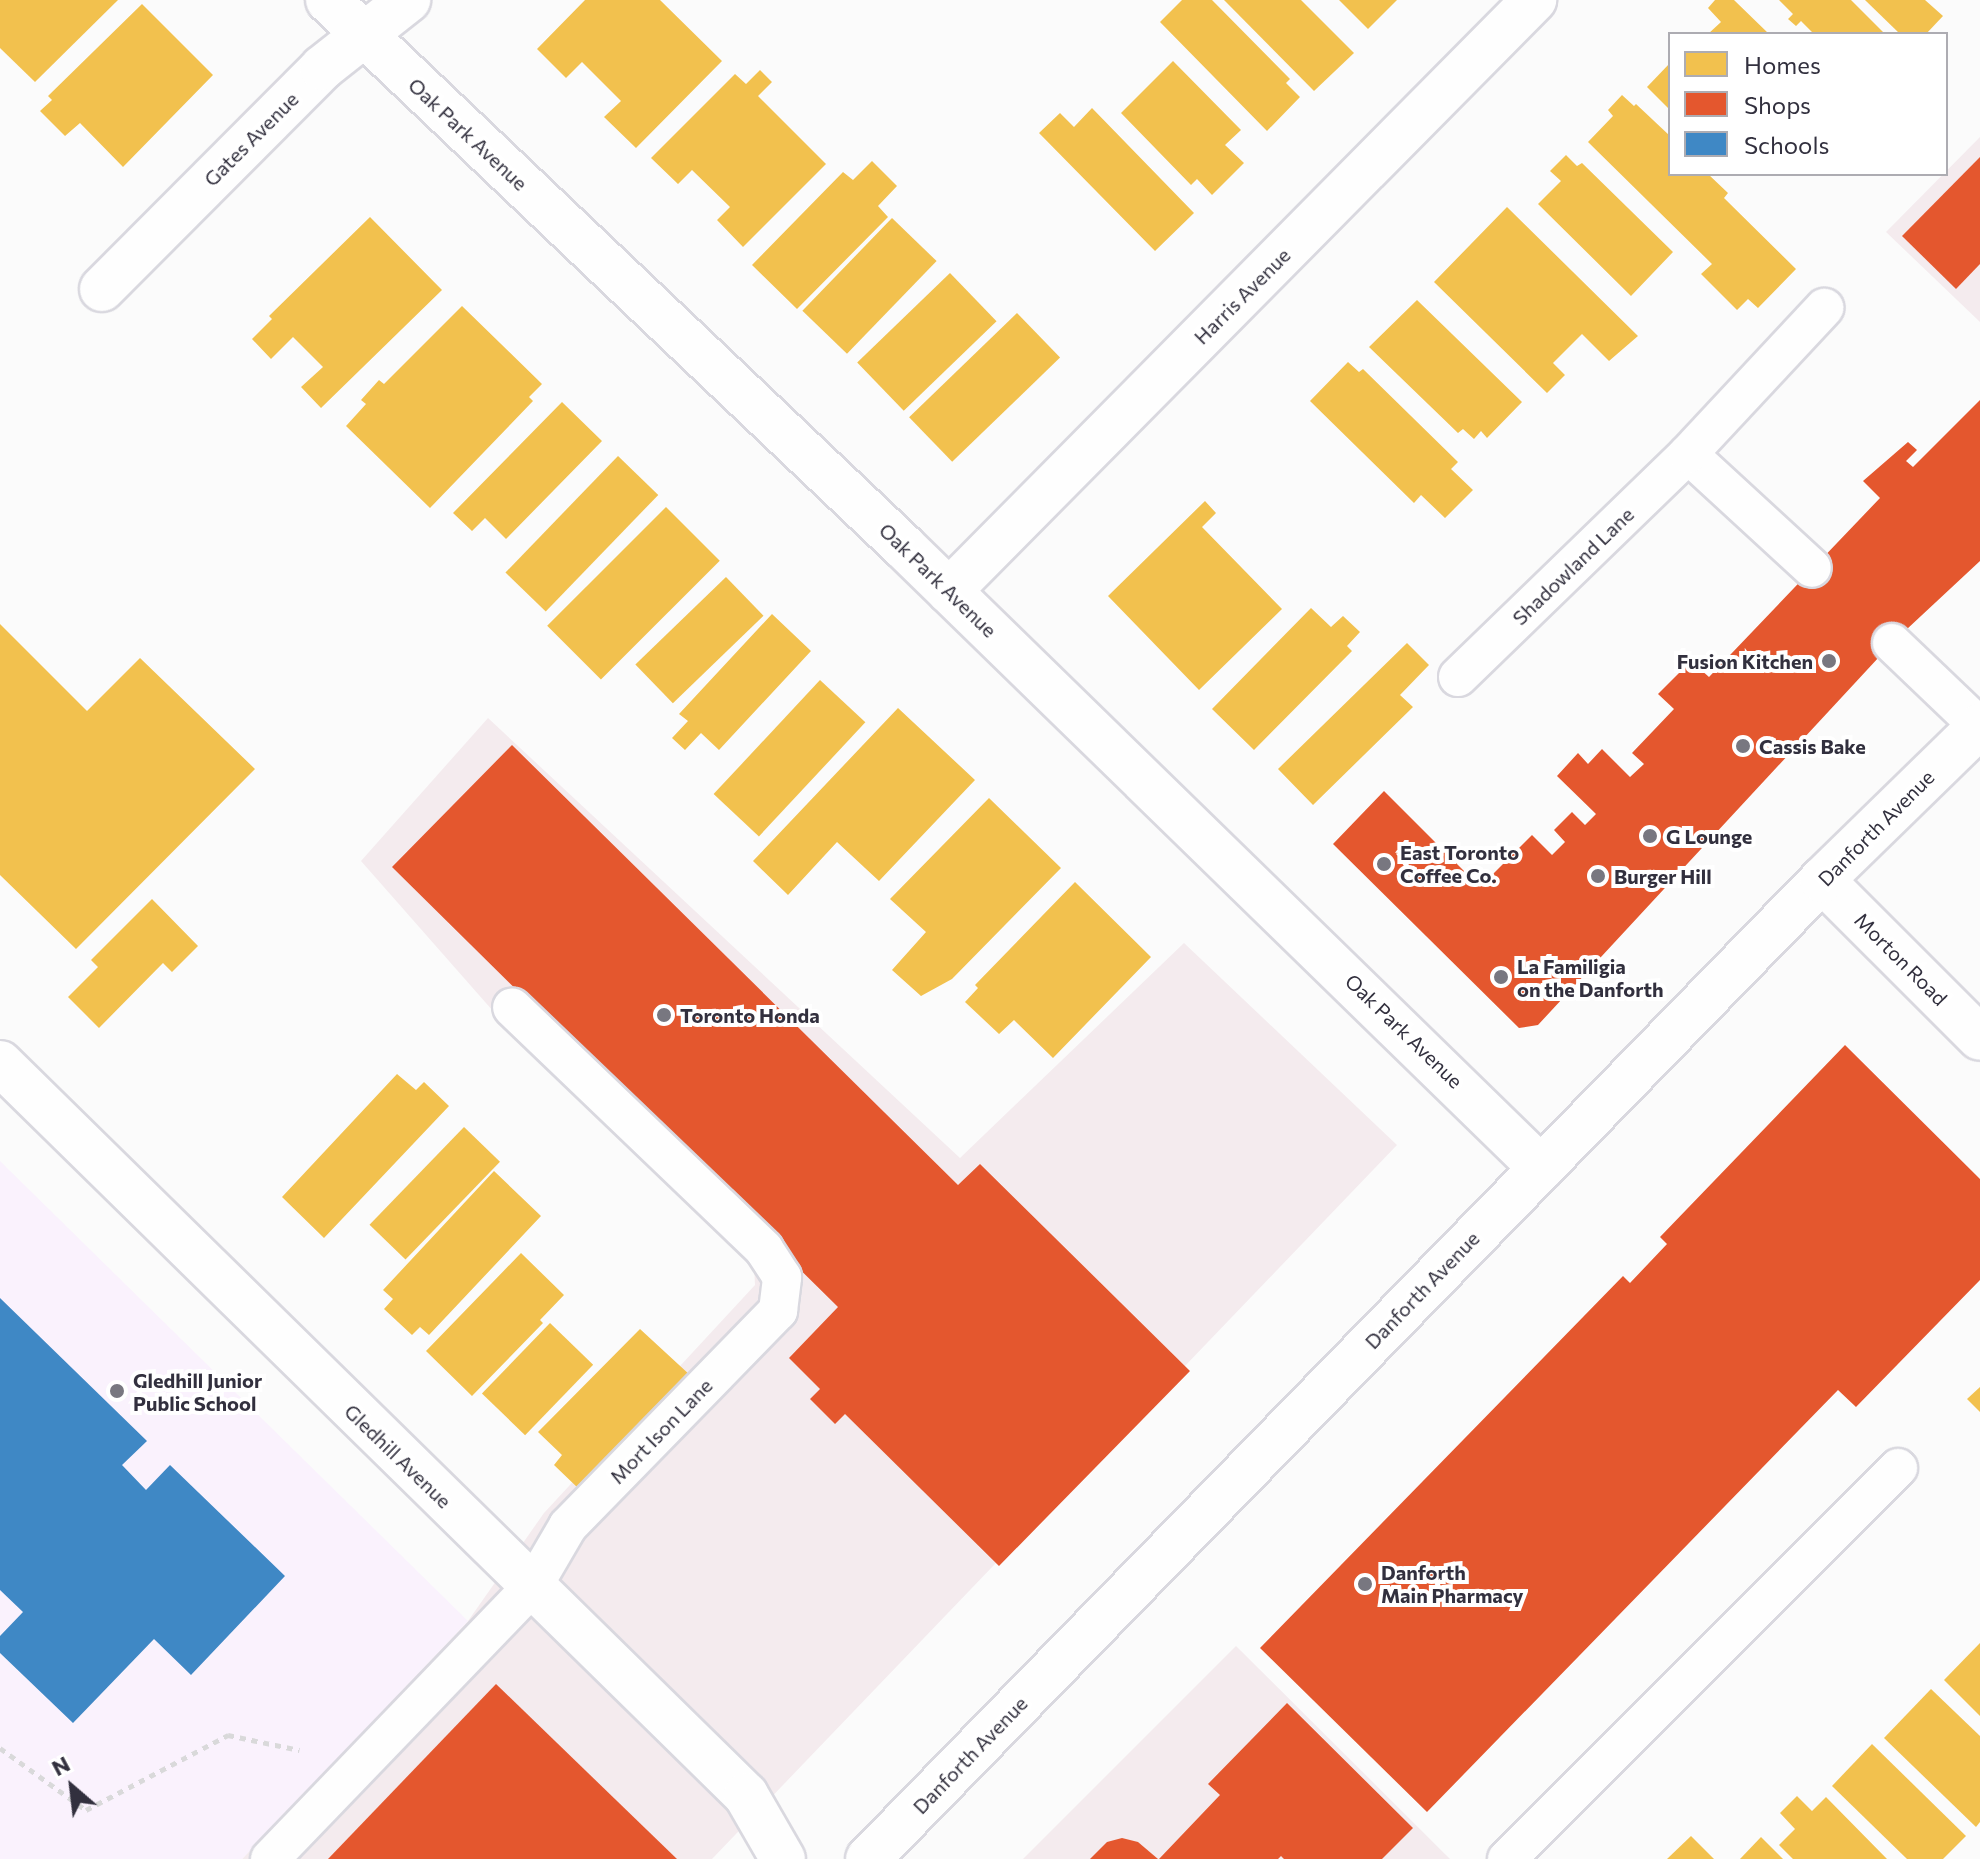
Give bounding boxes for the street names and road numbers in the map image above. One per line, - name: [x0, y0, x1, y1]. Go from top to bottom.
- street label: Oak Park Avenue: [404, 73, 532, 195]
- street label: Gates Avenue: [199, 87, 303, 191]
- street label: Harris Avenue: [1189, 243, 1295, 349]
- street label: Shadowland Lane: [1507, 502, 1639, 630]
- street label: Oak Park Avenue: [874, 518, 1002, 642]
- street label: Danforth Avenue: [1813, 765, 1939, 891]
- street label: Morton Road: [1850, 908, 1952, 1010]
- street label: Oak Park Avenue: [1340, 969, 1468, 1093]
- street label: Danforth Avenue: [1360, 1226, 1484, 1354]
- street label: Mort Ison Lane: [605, 1373, 717, 1489]
- street label: Gledhill Avenue: [340, 1399, 456, 1513]
- street label: Danforth Avenue: [908, 1691, 1032, 1819]

